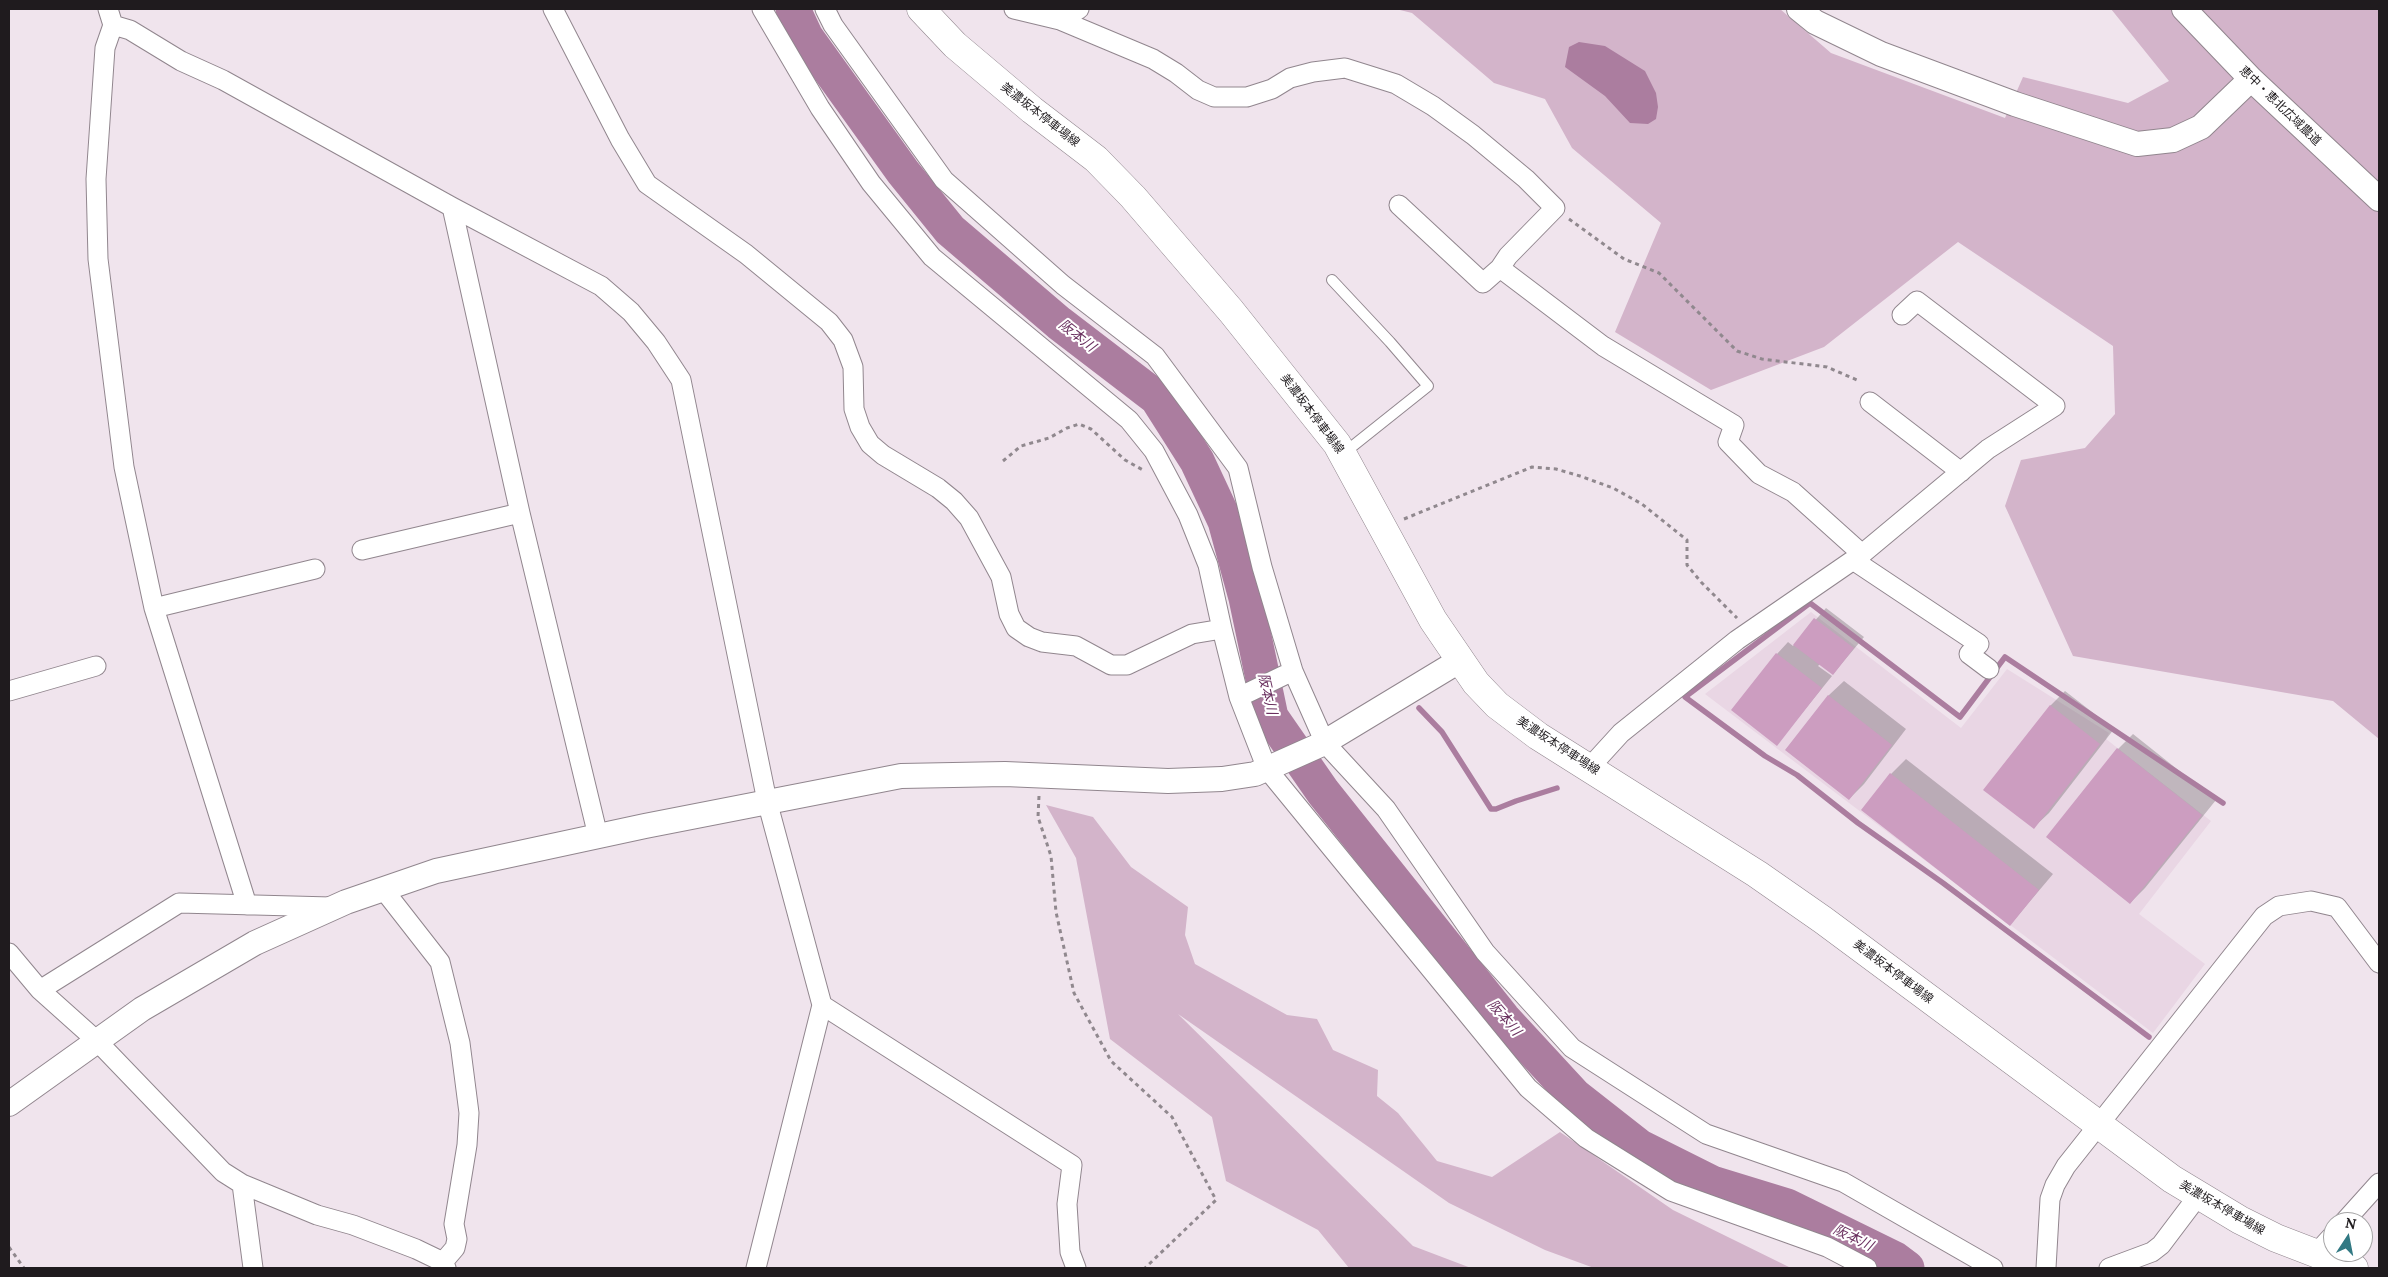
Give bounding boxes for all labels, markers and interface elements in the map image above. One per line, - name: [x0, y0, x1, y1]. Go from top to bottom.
- street label: 恵中・恵北広域農道: [2236, 63, 2324, 149]
- street label: 美濃坂本停車場線: [998, 80, 1082, 150]
- water label: 阪本川: [1055, 316, 1099, 356]
- street label: 美濃坂本停車場線: [1277, 371, 1347, 457]
- water label: 阪本川: [1254, 672, 1280, 716]
- street label: 美濃坂本停車場線: [1514, 714, 1602, 778]
- street label: 美濃坂本停車場線: [1850, 937, 1936, 1007]
- water label: 阪本川: [1484, 997, 1524, 1039]
- street label: 美濃坂本停車場線: [2177, 1178, 2267, 1238]
- north arrow: [2323, 1212, 2373, 1262]
- text: N: [2344, 1213, 2358, 1233]
- water label: 阪本川: [1830, 1221, 1876, 1255]

